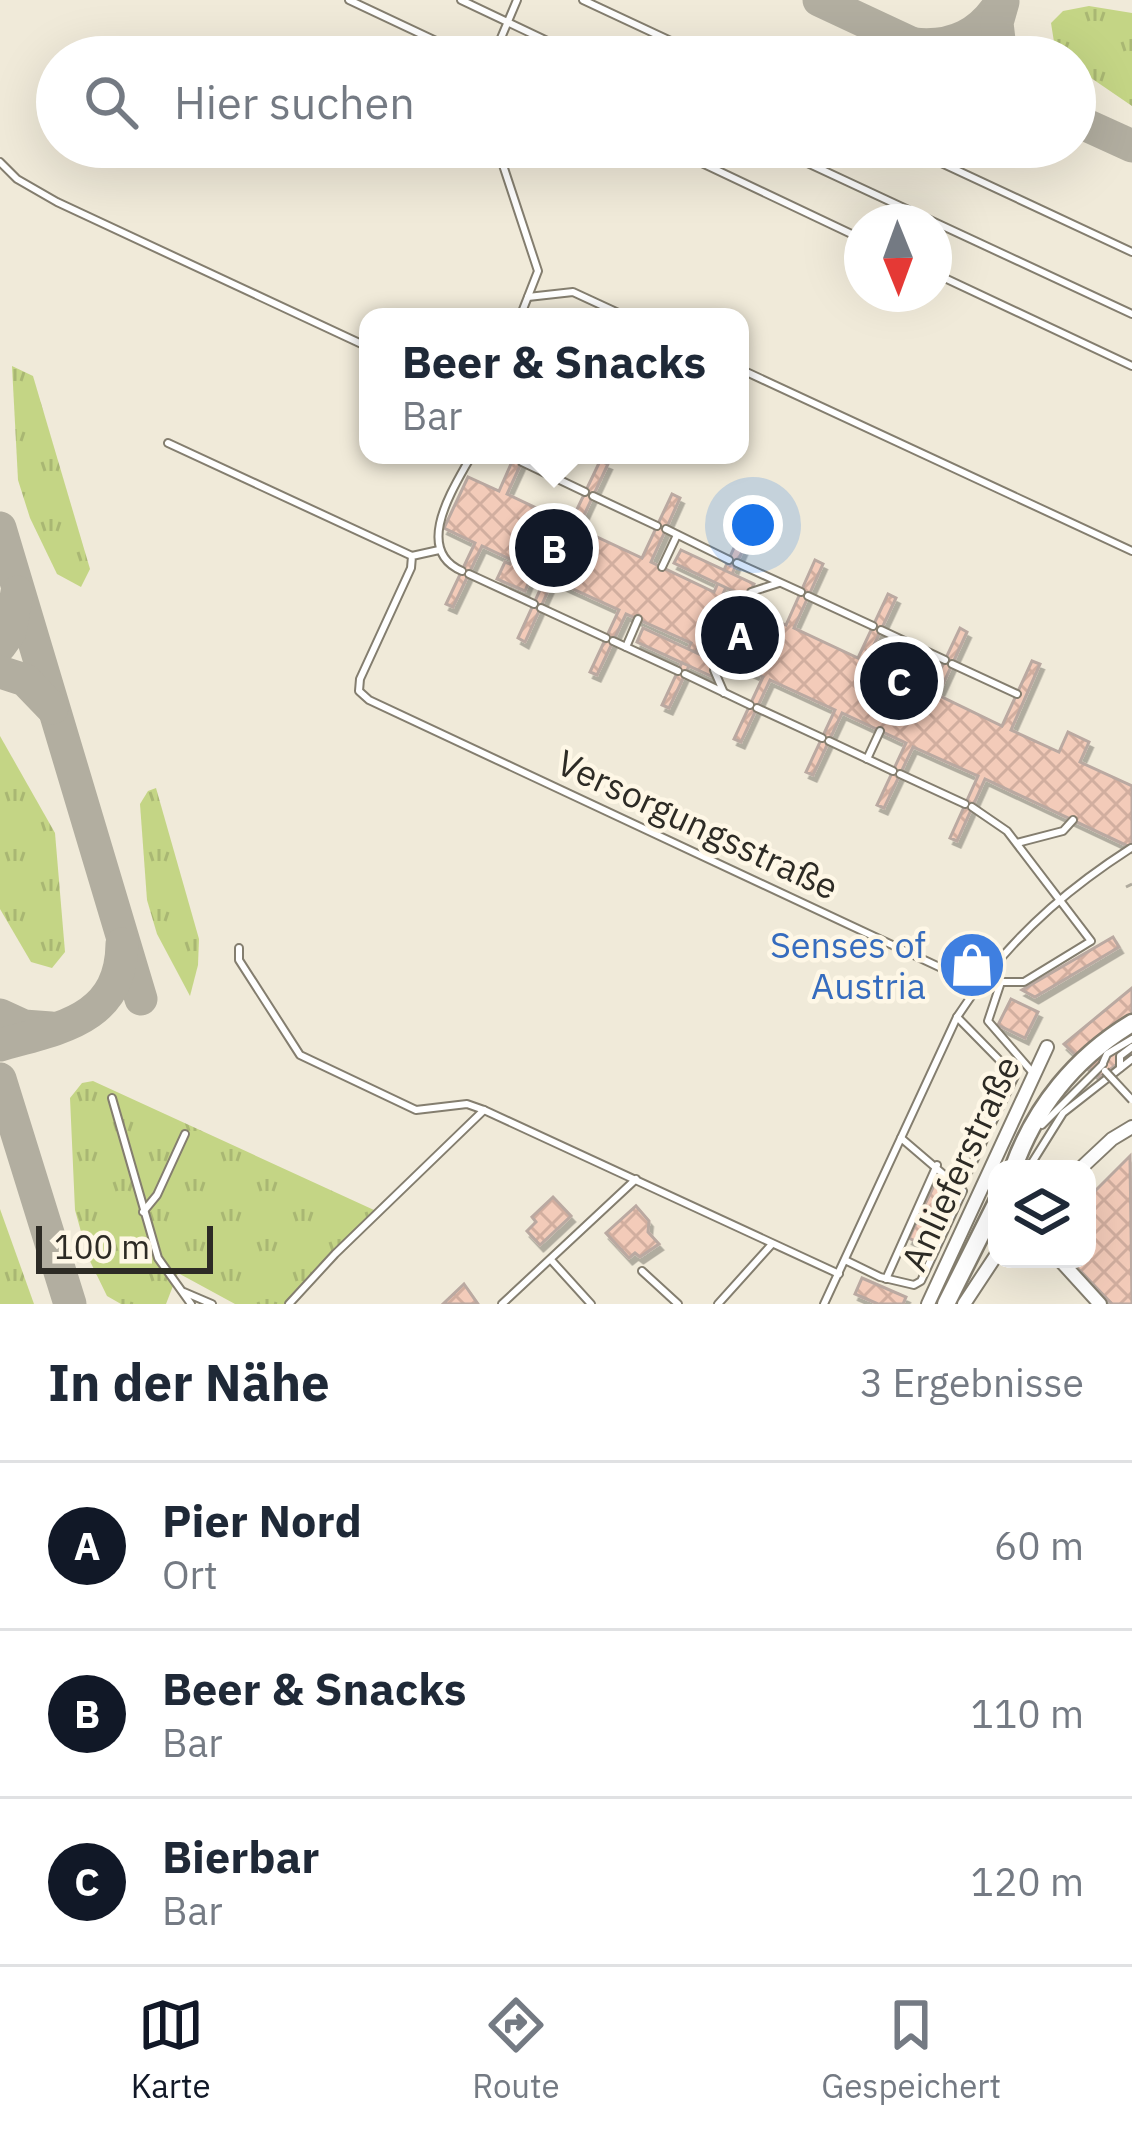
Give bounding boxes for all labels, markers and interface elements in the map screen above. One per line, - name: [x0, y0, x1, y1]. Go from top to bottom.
- search box: [36, 36, 1096, 168]
- icon: search: [78, 69, 144, 135]
- text: Hier suchen: [174, 73, 415, 131]
- north arrow: [844, 204, 952, 312]
- popup: [359, 308, 749, 464]
- text: Beer & Snacks: [402, 332, 706, 390]
- text: Bar: [402, 390, 462, 441]
- your location: [723, 495, 783, 555]
- pin: B: [515, 503, 593, 593]
- pin: A: [701, 590, 779, 680]
- pin: C: [860, 636, 938, 726]
- street label: Versorgungsstraße: [550, 738, 846, 910]
- place label: Senses of Austria: [770, 921, 926, 1009]
- shop icon: Senses of Austria: [937, 930, 1007, 1000]
- street label: Anlieferstraße: [890, 1048, 1030, 1278]
- map controls: [988, 1160, 1096, 1268]
- button: layers: [988, 1160, 1096, 1268]
- scale bar: [36, 1220, 213, 1273]
- text: 100 m: [54, 1225, 150, 1268]
- text: In der Nähe: [48, 1349, 330, 1415]
- text: 3 Ergebnisse: [860, 1357, 1084, 1408]
- text: Pier Nord: [162, 1491, 362, 1549]
- text: A: [74, 1520, 100, 1571]
- text: 60 m: [994, 1520, 1084, 1571]
- text: Ort: [162, 1549, 218, 1600]
- text: Beer & Snacks: [162, 1659, 466, 1717]
- text: B: [74, 1688, 100, 1739]
- text: 110 m: [971, 1688, 1084, 1739]
- text: Bar: [162, 1717, 223, 1768]
- text: Bierbar: [162, 1827, 320, 1885]
- text: C: [74, 1856, 100, 1907]
- text: 120 m: [971, 1856, 1084, 1907]
- text: Bar: [162, 1885, 223, 1936]
- tab: Karte: [131, 1992, 211, 2107]
- tab: Route: [472, 1992, 560, 2107]
- tab: Gespeichert: [821, 1992, 1001, 2107]

